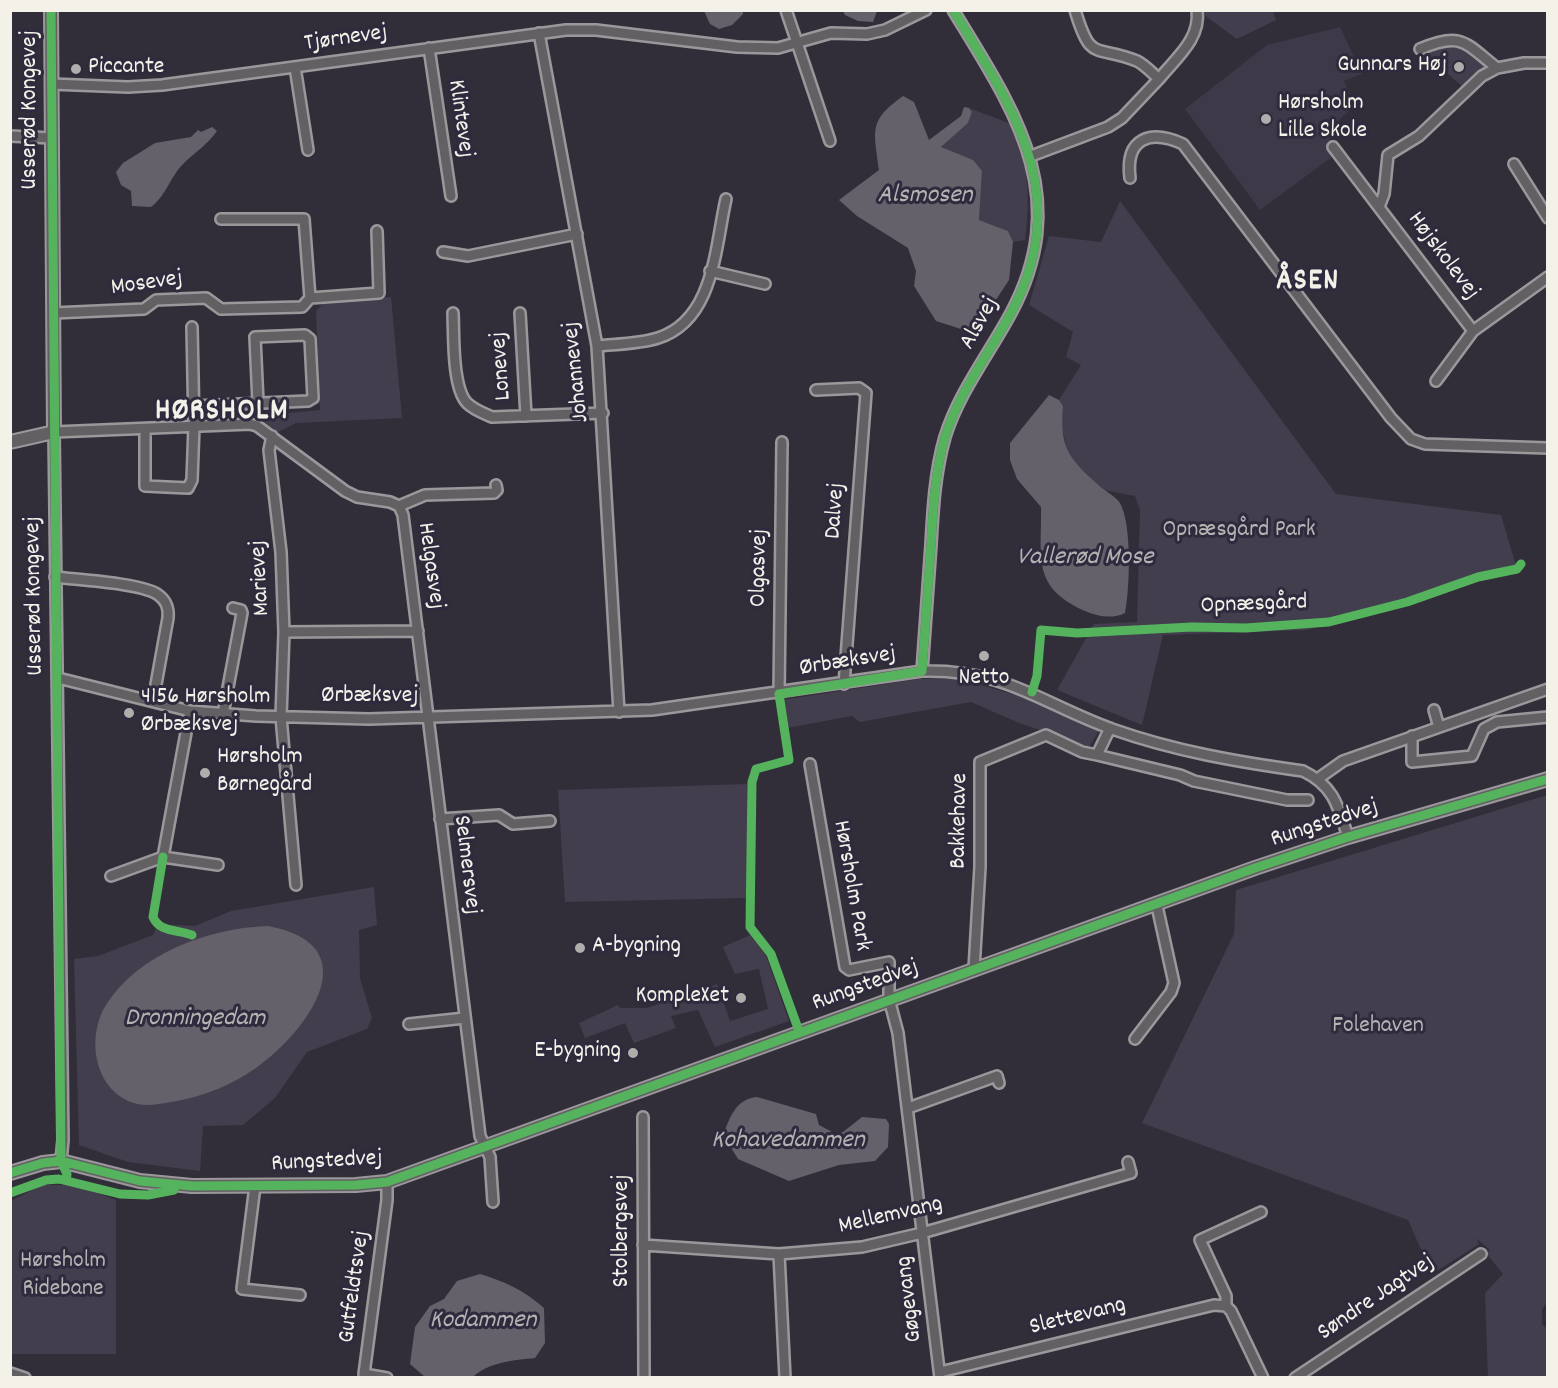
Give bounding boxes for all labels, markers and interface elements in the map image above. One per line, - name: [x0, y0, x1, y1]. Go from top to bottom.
- street label: Tjørnevej: [302, 20, 390, 60]
- street label: Usserød Kongevej: [18, 30, 46, 190]
- place label: Gunnars Høj: [1337, 53, 1447, 81]
- place label: Piccante: [88, 55, 164, 83]
- marker: Gunnars Høj: [1452, 60, 1466, 74]
- marker: Piccante: [69, 62, 83, 76]
- street label: Klintevej: [439, 78, 479, 160]
- place label: Hørsholm Lille Skole: [1278, 91, 1367, 147]
- marker: Hørsholm Lille Skole: [1259, 112, 1273, 126]
- water label: Alsmosen: [877, 181, 973, 213]
- street label: Højskolevej: [1400, 207, 1484, 307]
- street label: Mosevej: [109, 266, 185, 304]
- district label: ÅSEN: [1276, 266, 1340, 302]
- street label: Alsvej: [955, 293, 1007, 355]
- street label: Johannevej: [558, 320, 598, 424]
- street label: Lonevej: [486, 331, 520, 401]
- district label: HØRSHOLM: [155, 396, 289, 432]
- street label: Dalvej: [821, 482, 853, 540]
- street label: Usserød Kongevej: [20, 516, 52, 676]
- park label: Opnæsgård Park: [1162, 518, 1316, 546]
- street label: Helgasvej: [409, 521, 449, 611]
- street label: Olgasvej: [746, 529, 776, 607]
- street label: Marievej: [246, 539, 278, 617]
- water label: Vallerød Mose: [1016, 543, 1154, 575]
- street label: Opnæsgård: [1200, 590, 1308, 622]
- street label: Ørbæksvej: [798, 641, 898, 685]
- marker: Netto: [977, 649, 991, 663]
- place label: Netto: [959, 666, 1009, 694]
- street label: Ørbæksvej: [321, 684, 419, 712]
- place label: 4156 Hørsholm Ørbæksvej: [141, 685, 270, 741]
- marker: 4156 Hørsholm Ørbæksvej: [122, 706, 136, 720]
- place label: Hørsholm Børnegård: [217, 745, 312, 801]
- marker: Hørsholm Børnegård: [198, 766, 212, 780]
- street label: Bakkehave: [946, 773, 976, 869]
- street label: Rungstedvej: [1268, 794, 1382, 856]
- street label: Selmersvej: [445, 814, 485, 916]
- street label: Hørsholm Park: [824, 818, 876, 954]
- place label: A-bygning: [592, 934, 681, 962]
- marker: A-bygning: [573, 941, 587, 955]
- street label: Rungstedvej: [809, 954, 923, 1020]
- place label: KompleXet: [636, 984, 729, 1012]
- marker: KompleXet: [734, 991, 748, 1005]
- water label: Dronningedam: [125, 1004, 265, 1036]
- park label: Folehaven: [1332, 1014, 1424, 1042]
- place label: E-bygning: [534, 1039, 621, 1067]
- marker: E-bygning: [626, 1046, 640, 1060]
- water label: Kohavedammen: [711, 1126, 865, 1158]
- street label: Rungstedvej: [271, 1146, 383, 1180]
- street label: Stolbergsvej: [610, 1174, 638, 1288]
- street label: Mellemvang: [836, 1191, 946, 1243]
- street label: Gutfeldtsvej: [334, 1229, 378, 1345]
- park label: Hørsholm Ridebane: [20, 1249, 106, 1305]
- street label: Søndre Jagtvej: [1313, 1249, 1441, 1349]
- street label: Gøgevang: [891, 1254, 931, 1344]
- street label: Slettevang: [1027, 1292, 1129, 1344]
- water label: Kodammen: [429, 1306, 537, 1338]

